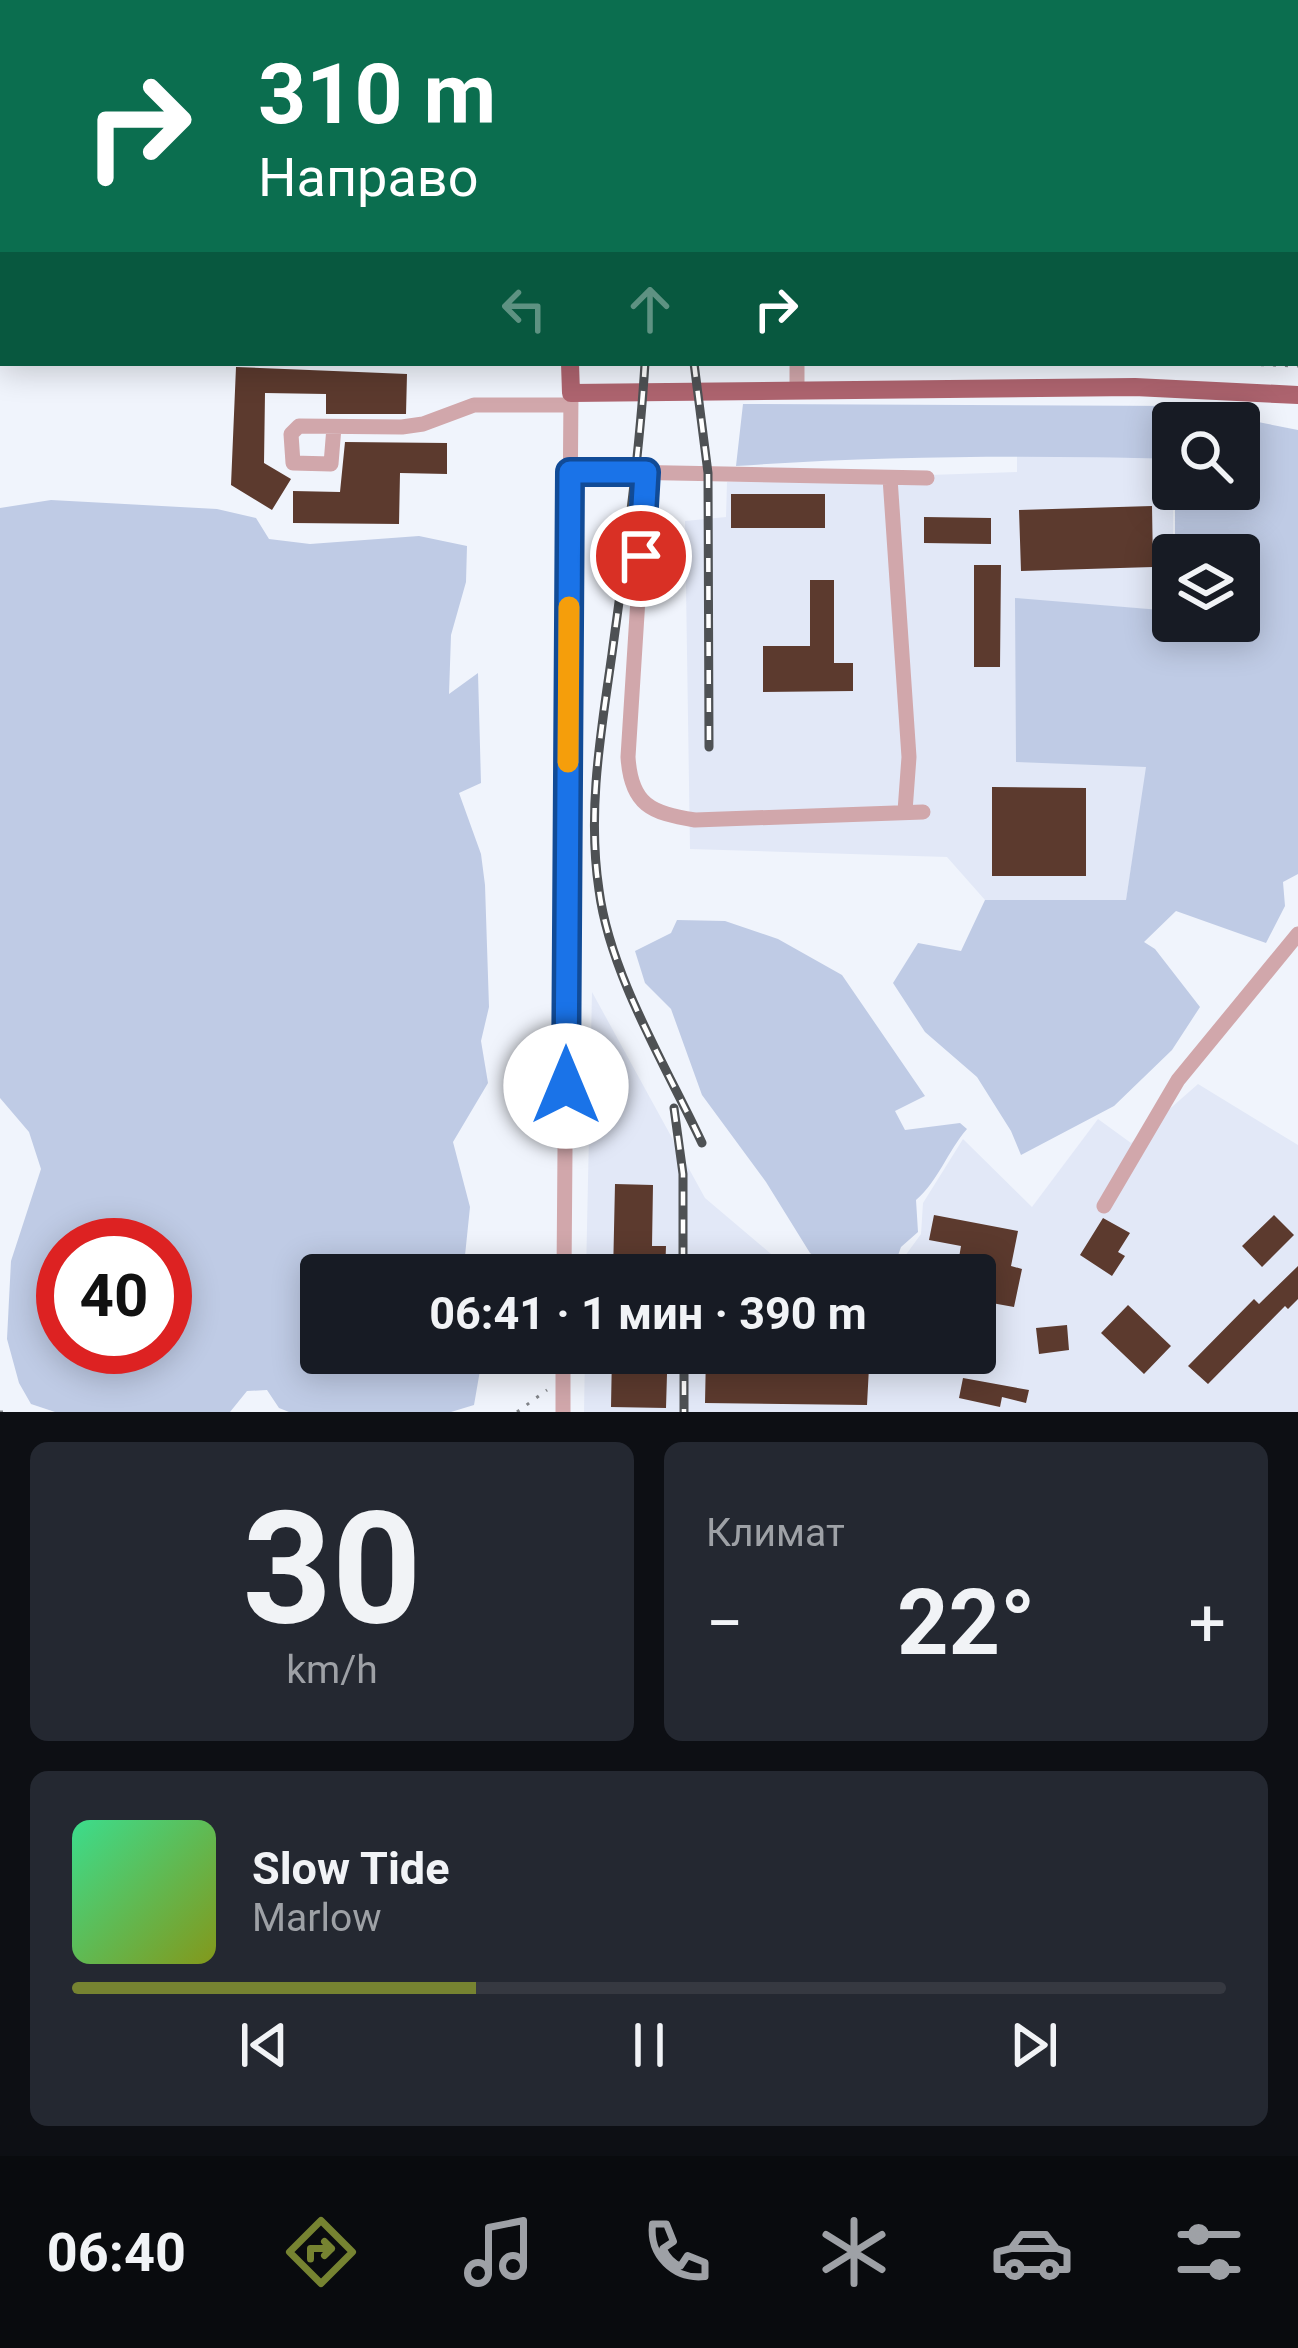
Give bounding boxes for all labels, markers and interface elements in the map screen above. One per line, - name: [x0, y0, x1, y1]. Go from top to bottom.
- text: 310 m: [258, 45, 496, 144]
- icon: right: [60, 48, 216, 204]
- text: Направо: [258, 146, 478, 209]
- icon: left: [491, 276, 557, 342]
- icon: ahead: [617, 276, 683, 342]
- icon: right: [743, 276, 809, 342]
- map controls: [1152, 402, 1260, 642]
- button: search: [1152, 402, 1260, 510]
- pin: [590, 505, 692, 607]
- icon: arrive: [608, 523, 674, 589]
- button: layers: [1152, 534, 1260, 642]
- position arrow: [503, 1023, 629, 1149]
- speed limit sign: 40: [36, 1218, 192, 1374]
- text: 06:41 · 1 мин · 390 m: [429, 1287, 867, 1340]
- text: 30: [242, 1477, 422, 1660]
- text: Климат: [706, 1510, 845, 1556]
- text: 22°: [897, 1571, 1035, 1676]
- text: −: [706, 1585, 744, 1662]
- text: +: [1189, 1585, 1226, 1662]
- text: km/h: [286, 1647, 378, 1693]
- text: Slow Tide: [252, 1842, 450, 1895]
- text: Marlow: [252, 1895, 382, 1941]
- icon: previous: [231, 2012, 297, 2078]
- icon: pause: [616, 2012, 682, 2078]
- icon: next: [1001, 2012, 1067, 2078]
- icon: directions: [279, 2210, 363, 2294]
- icon: music: [457, 2210, 541, 2294]
- icon: phone: [635, 2210, 719, 2294]
- icon: climate: [812, 2210, 896, 2294]
- icon: car: [990, 2210, 1074, 2294]
- icon: filters: [1167, 2210, 1251, 2294]
- text: 06:40: [47, 2221, 186, 2284]

